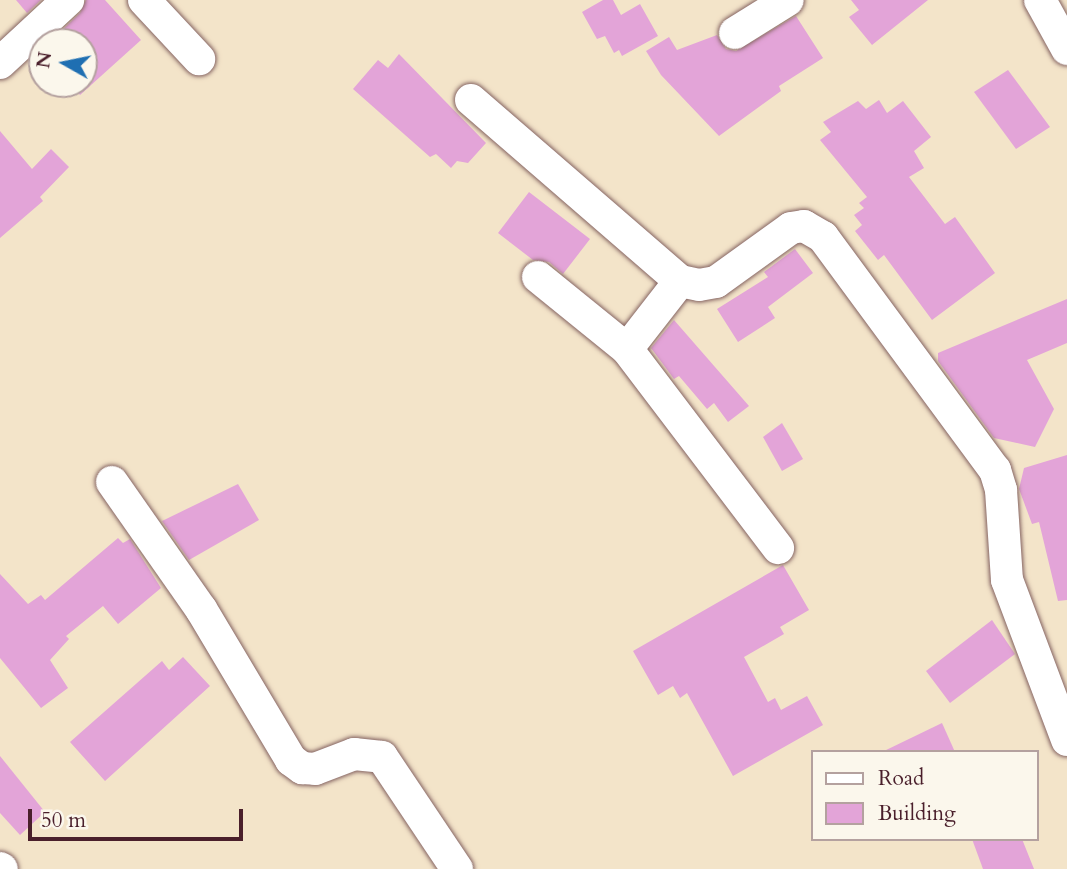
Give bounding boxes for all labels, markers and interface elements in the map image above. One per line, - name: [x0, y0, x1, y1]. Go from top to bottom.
- north arrow: [28, 28, 98, 98]
- text: N: [30, 50, 58, 70]
- legend: [811, 750, 1039, 841]
- text: Road: [878, 764, 924, 793]
- scale bar: [32, 796, 247, 840]
- text: Building: [878, 799, 956, 828]
- text: 50 m: [41, 806, 86, 835]

